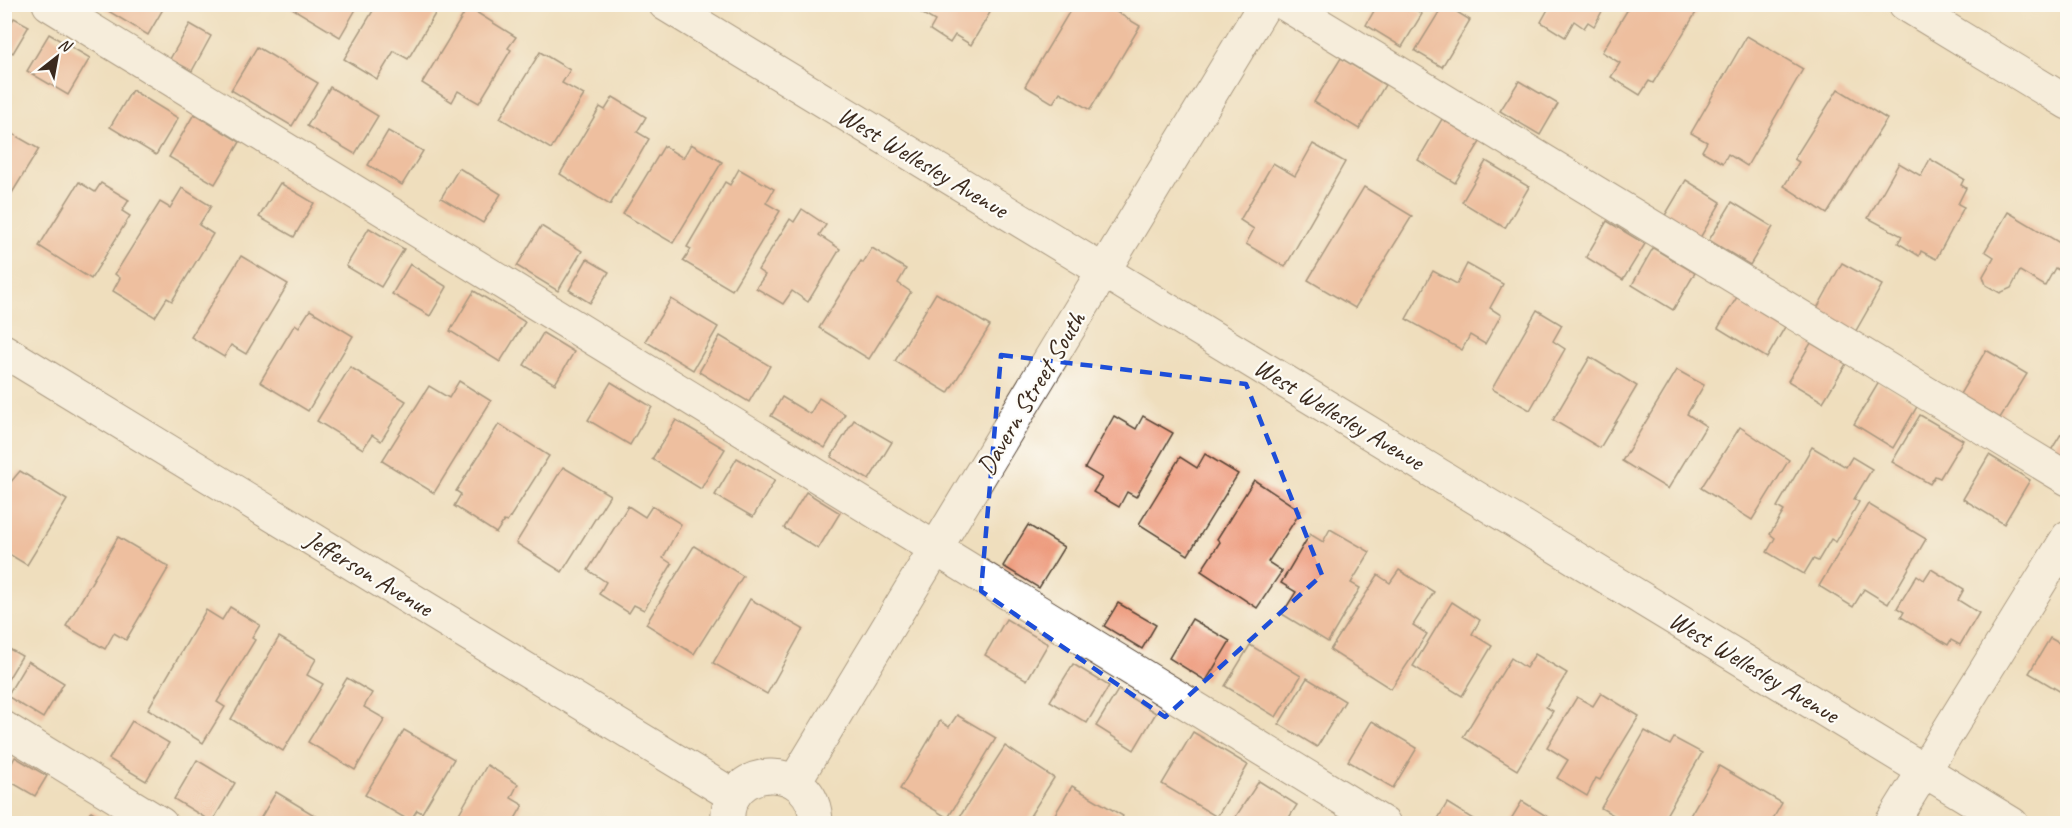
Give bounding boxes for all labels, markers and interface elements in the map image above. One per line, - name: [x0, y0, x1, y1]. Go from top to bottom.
- north arrow: [27, 27, 87, 87]
- text: N: [55, 34, 76, 58]
- street label: West Wellesley Avenue: [832, 98, 1016, 227]
- street label: Davern Street South: [969, 304, 1093, 481]
- street label: West Wellesley Avenue: [1248, 350, 1432, 479]
- street label: Jefferson Avenue: [298, 521, 440, 625]
- street label: West Wellesley Avenue: [1663, 603, 1847, 732]

